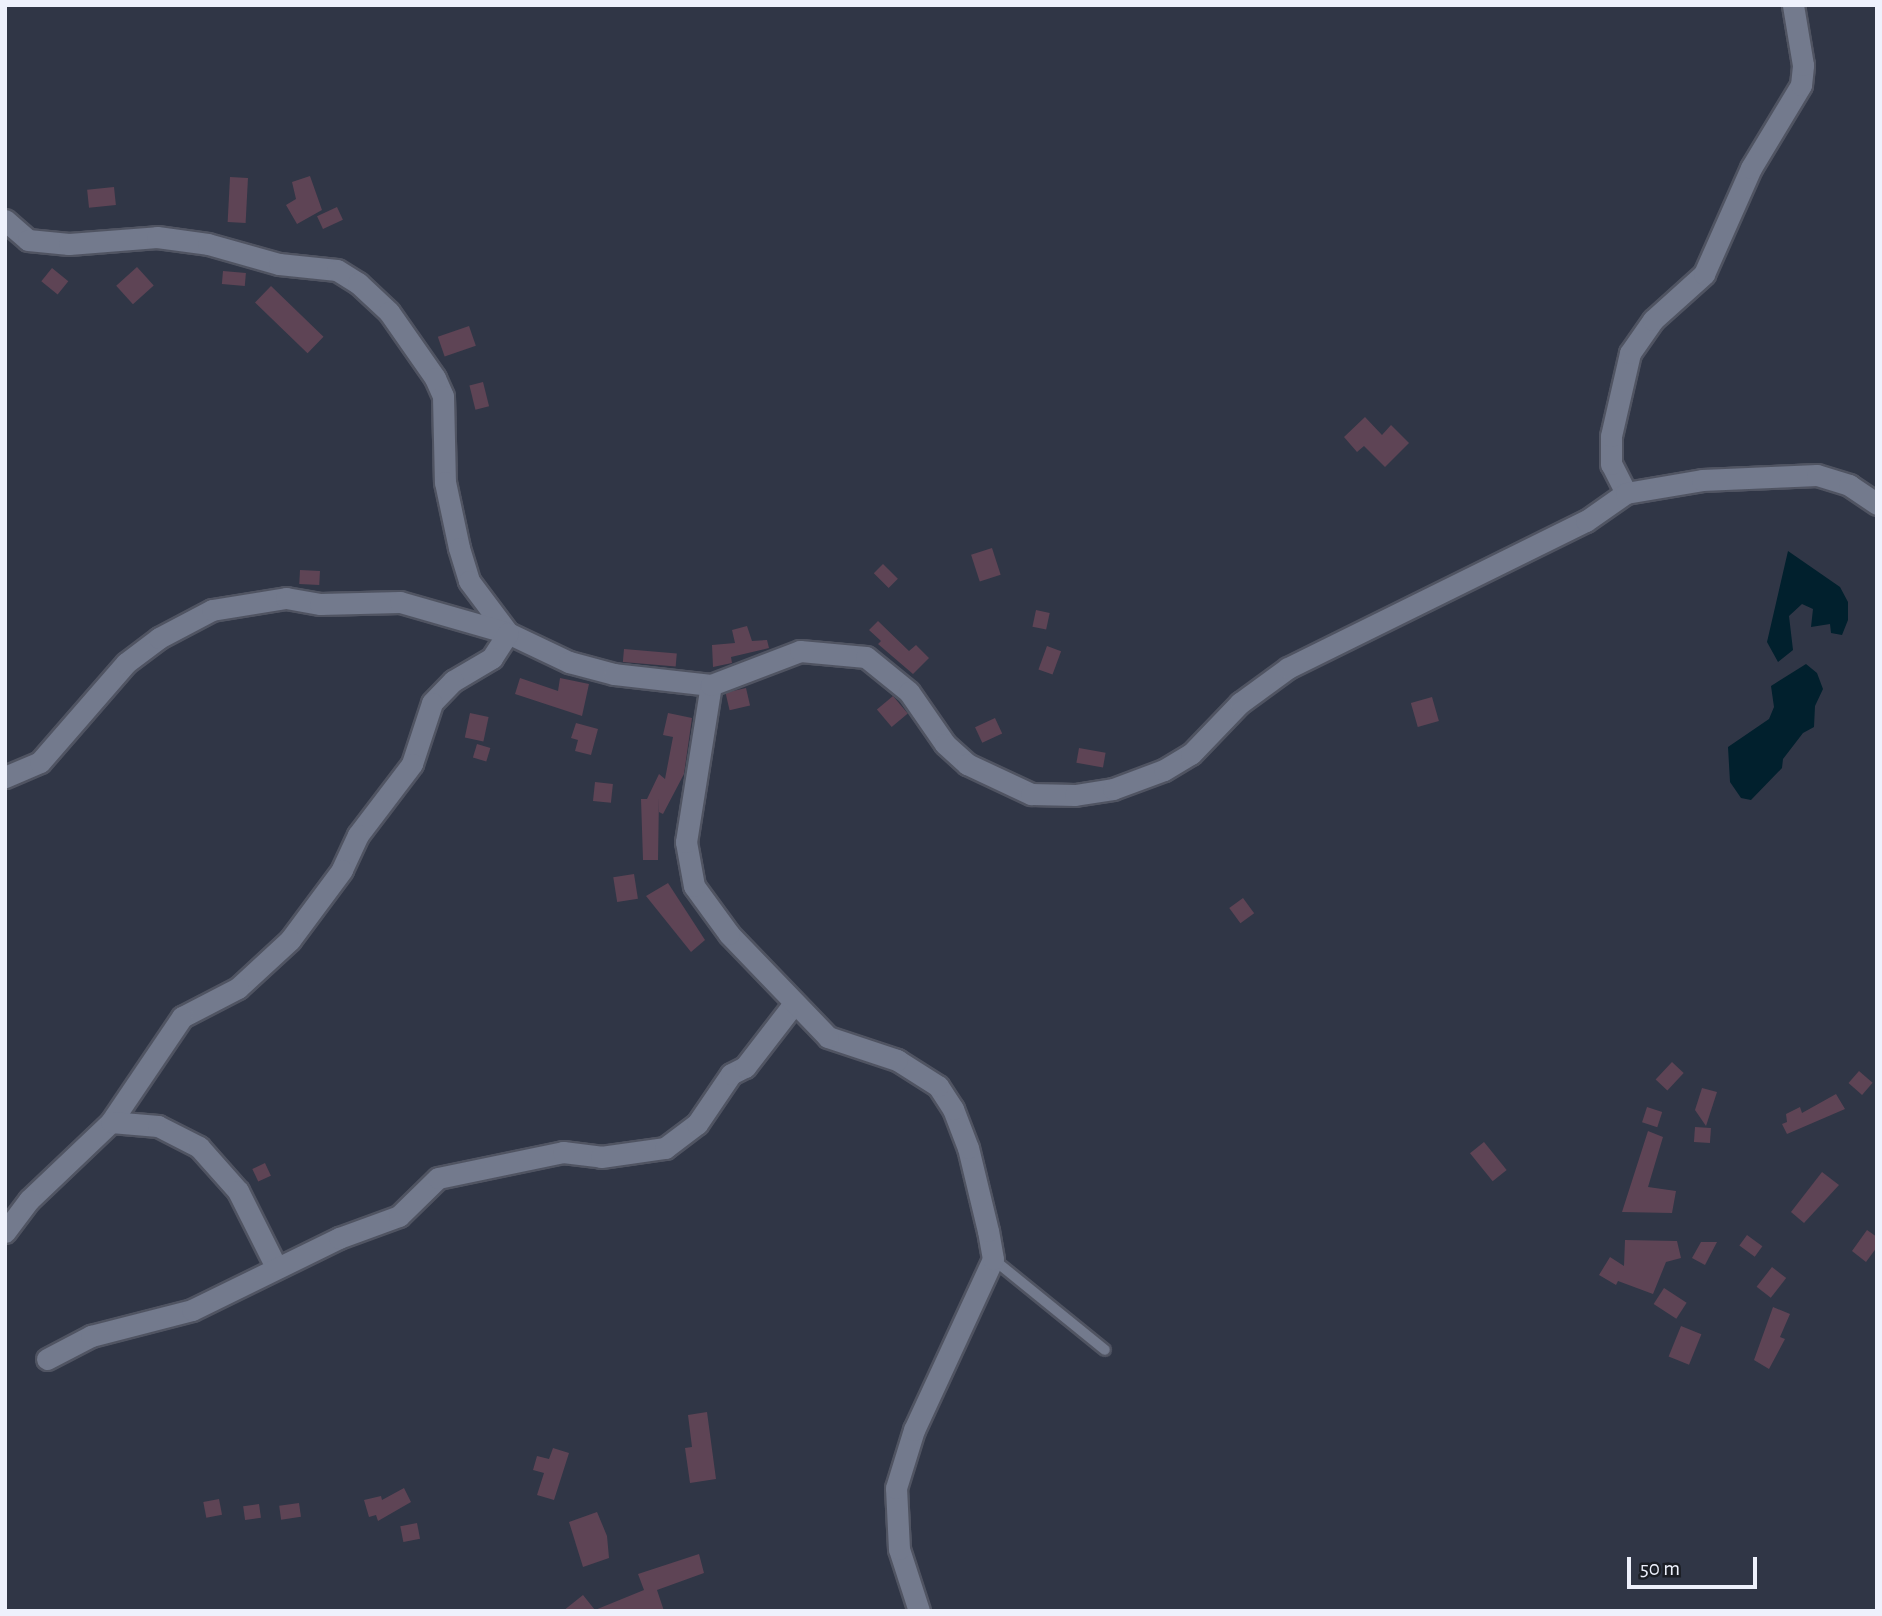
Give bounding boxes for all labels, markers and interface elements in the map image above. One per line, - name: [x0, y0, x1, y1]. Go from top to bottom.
- scale bar: [1630, 1542, 1759, 1586]
- text: 50 m: [1640, 1558, 1680, 1579]

